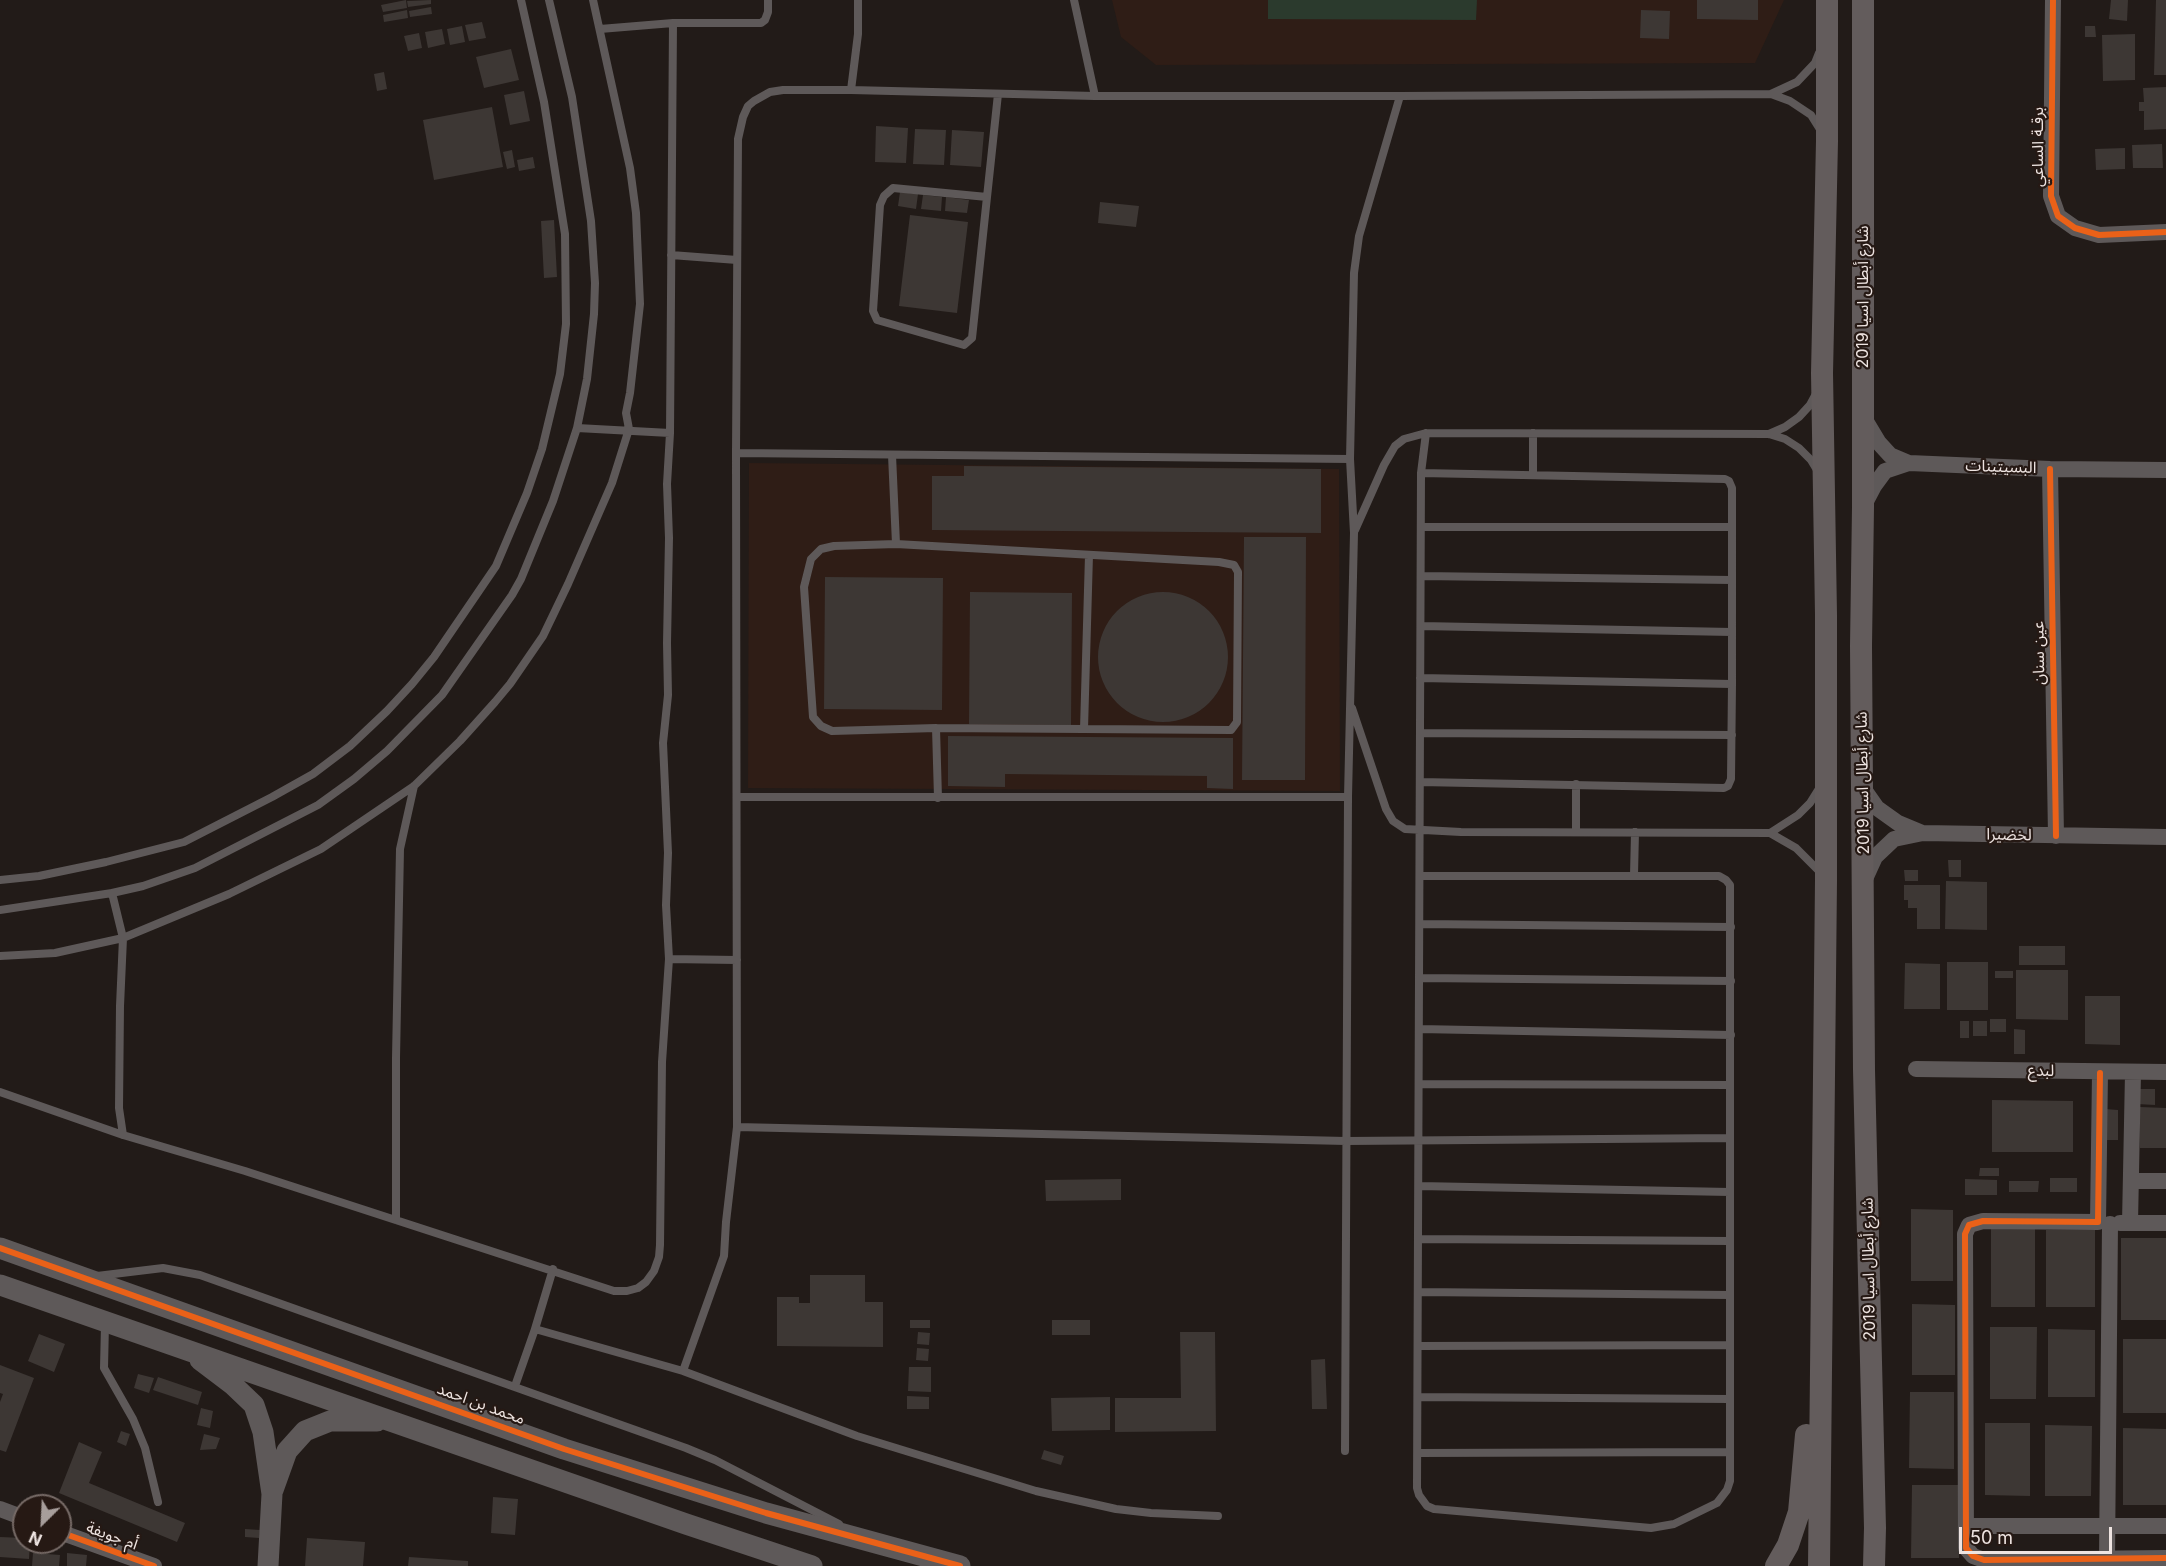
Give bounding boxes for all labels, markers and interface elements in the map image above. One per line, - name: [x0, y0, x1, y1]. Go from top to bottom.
- street label: برقـة الساعي: [2028, 107, 2048, 187]
- street label: شارع أبطال اسيا 2019: [1853, 225, 1873, 369]
- street label: البسيتينات: [1965, 456, 2037, 478]
- street label: عين سنان: [2029, 621, 2049, 685]
- street label: شارع أبطال اسيا 2019: [1852, 711, 1874, 855]
- street label: لخضيرا: [1986, 825, 2032, 845]
- street label: لبدع: [2028, 1061, 2054, 1081]
- street label: شارع أبطال اسيا 2019: [1858, 1197, 1880, 1341]
- street label: محمد بن احمد: [434, 1379, 528, 1429]
- north arrow: [12, 1494, 72, 1554]
- scale bar: [1962, 1515, 2115, 1553]
- street label: أم جويفة: [84, 1518, 140, 1554]
- text: N: [26, 1527, 45, 1550]
- text: 50 m: [1970, 1527, 2013, 1548]

